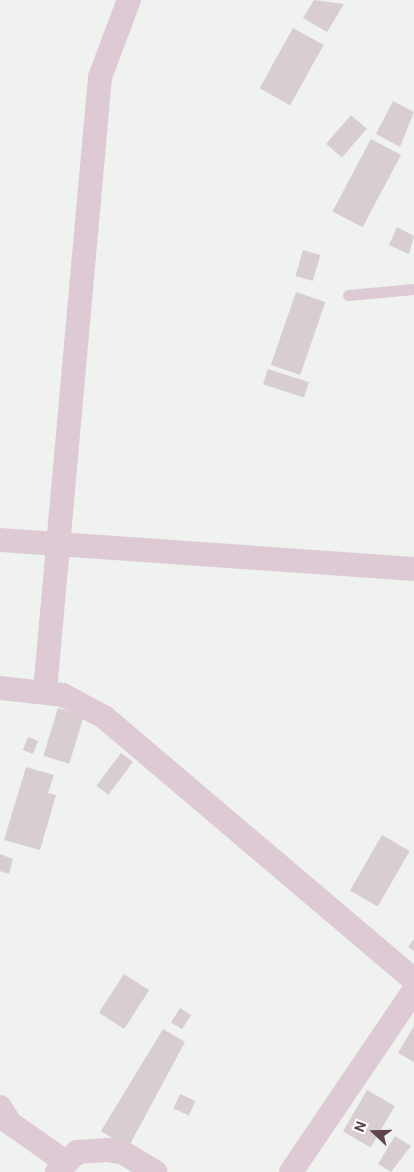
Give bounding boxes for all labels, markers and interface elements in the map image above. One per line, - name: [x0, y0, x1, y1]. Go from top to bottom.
- north arrow: [349, 1107, 399, 1157]
- text: N: [351, 1119, 369, 1134]

